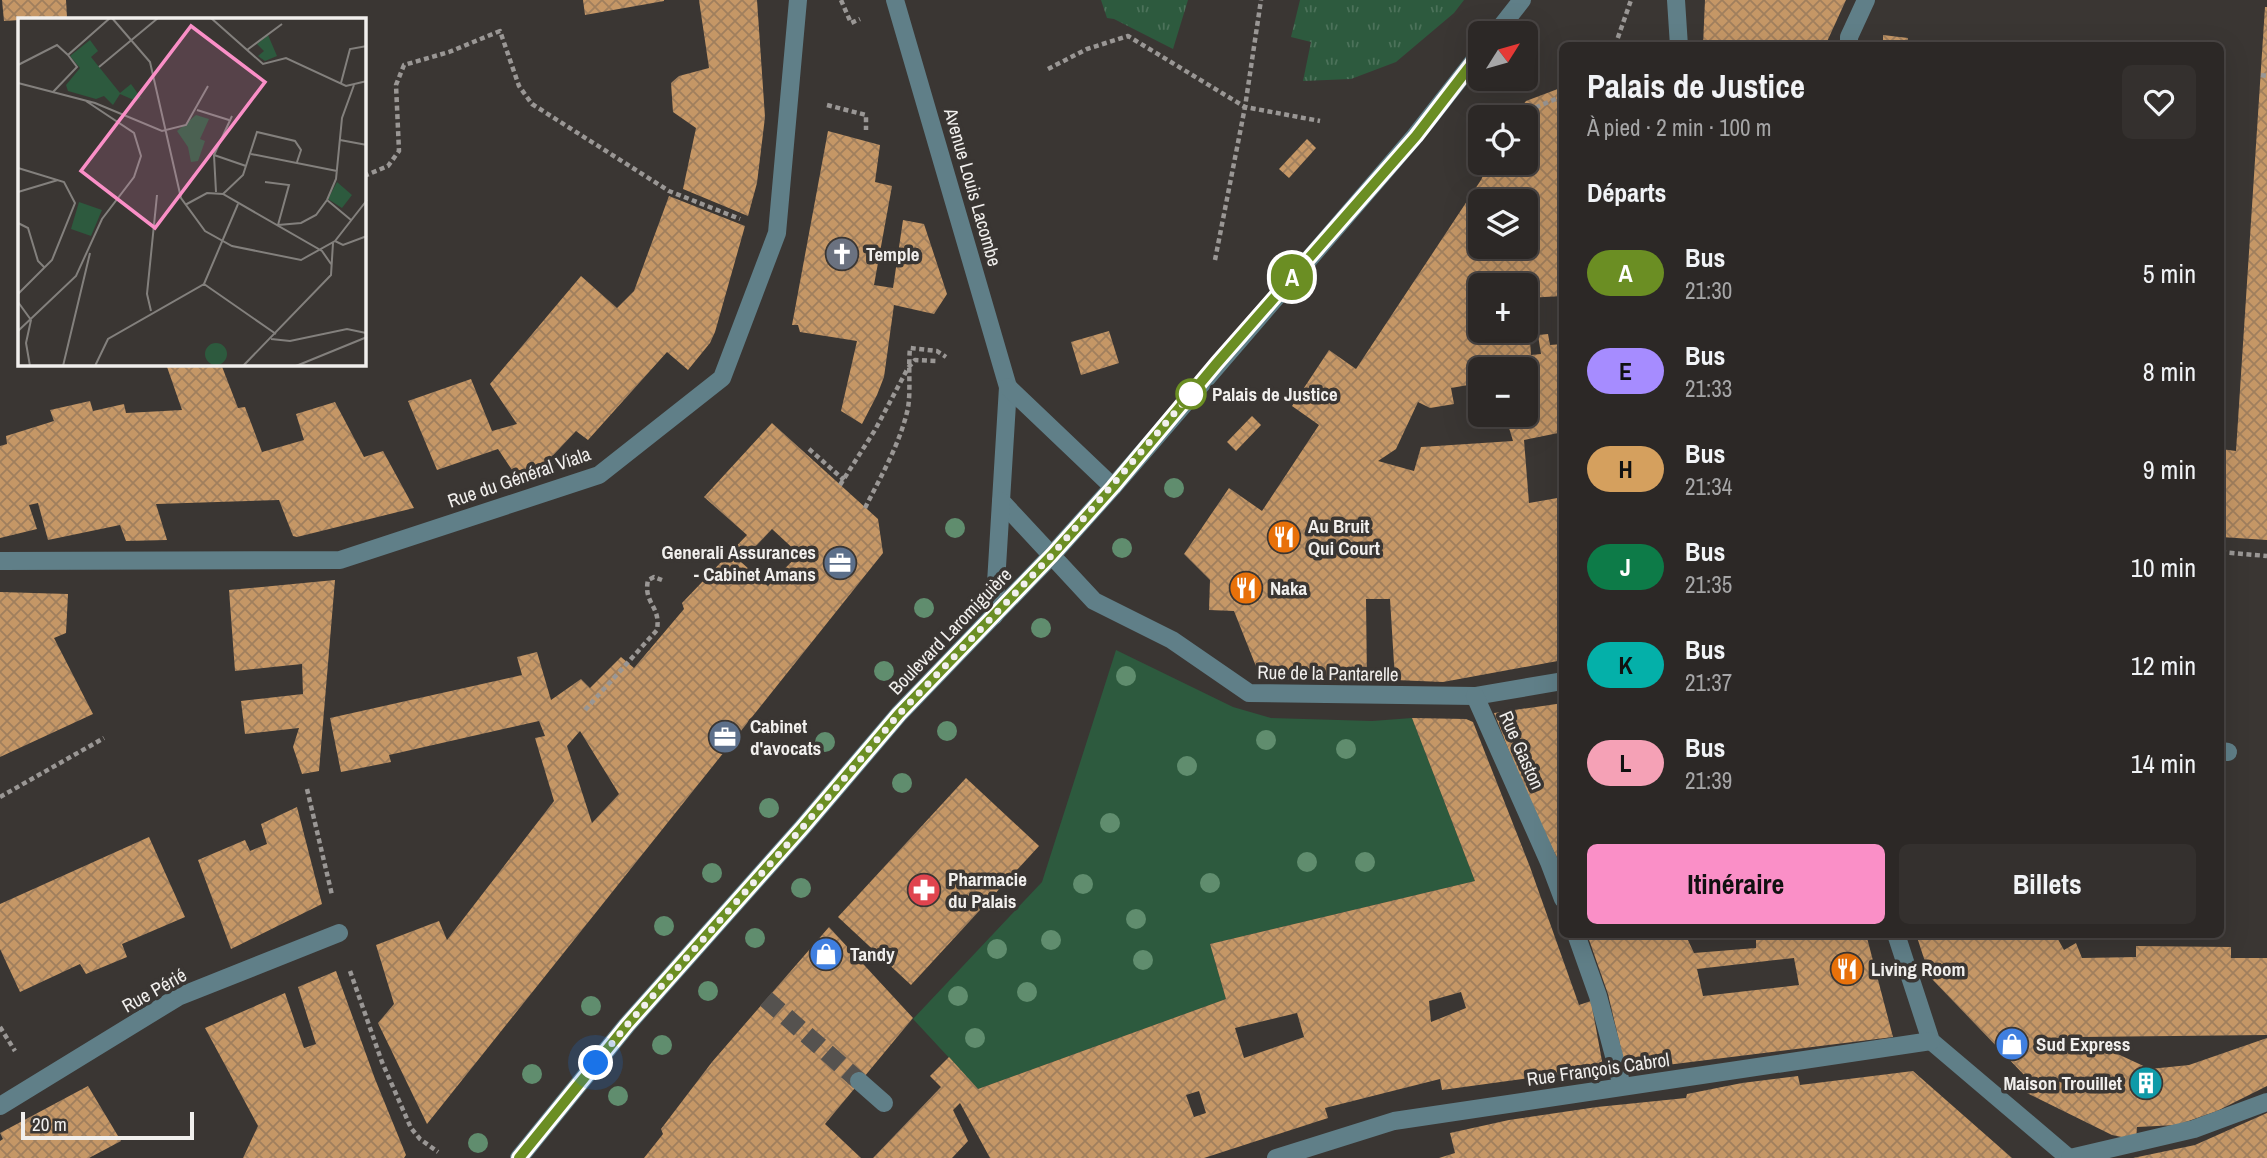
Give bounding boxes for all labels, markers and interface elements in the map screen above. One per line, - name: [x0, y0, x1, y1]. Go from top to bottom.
- inset map: [18, 18, 366, 366]
- north arrow: [1468, 21, 1538, 91]
- map controls: [1468, 21, 1538, 427]
- text: Palais de Justice: [1587, 64, 1805, 108]
- button: heart: [2122, 65, 2196, 139]
- street label: Avenue Louis Lacombe: [938, 104, 1008, 269]
- button: locate: [1468, 105, 1538, 175]
- text: À pied · 2 min · 100 m: [1587, 112, 1772, 143]
- text: Départs: [1587, 175, 1666, 210]
- button: layers: [1468, 189, 1538, 259]
- church icon: Temple: [823, 235, 861, 273]
- text: Bus: [1685, 240, 1725, 275]
- place label: Temple: [866, 241, 920, 267]
- line badge: A: [1269, 254, 1315, 300]
- text: 5 min: [2143, 256, 2196, 291]
- text: A: [1618, 257, 1633, 289]
- text: A: [1285, 261, 1299, 293]
- button: +: [1468, 273, 1538, 343]
- text: 21:30: [1685, 275, 1732, 306]
- text: Bus: [1685, 338, 1725, 373]
- text: 8 min: [2143, 354, 2196, 389]
- text: E: [1619, 355, 1632, 387]
- button: −: [1468, 357, 1538, 427]
- text: 21:33: [1685, 373, 1732, 404]
- marker: Palais de Justice: [1176, 379, 1206, 409]
- place label: Palais de Justice: [1212, 381, 1338, 407]
- text: Bus: [1685, 436, 1725, 471]
- street label: Rue du Général Viala: [444, 440, 594, 514]
- text: 9 min: [2143, 452, 2196, 487]
- text: H: [1618, 453, 1633, 485]
- text: 21:34: [1685, 471, 1732, 502]
- place label: Au Bruit Qui Court: [1308, 513, 1380, 561]
- restaurant icon: Au Bruit Qui Court: [1265, 518, 1303, 556]
- text: Bus: [1685, 534, 1725, 569]
- place label: Generali Assurances - Cabinet Amans: [662, 539, 816, 587]
- office icon: Generali Assurances - Cabinet Amans: [821, 544, 859, 582]
- text: 10 min: [2131, 550, 2196, 585]
- text: J: [1620, 551, 1631, 583]
- street label: Boulevard Laromiguière: [883, 562, 1017, 700]
- restaurant icon: Naka: [1227, 569, 1265, 607]
- text: 21:35: [1685, 569, 1732, 600]
- place label: Naka: [1270, 575, 1308, 601]
- text: Bus: [1685, 632, 1725, 667]
- text: 12 min: [2131, 648, 2196, 683]
- text: K: [1618, 649, 1633, 681]
- street label: Rue de la Pantarelle: [1257, 659, 1399, 687]
- text: 21:37: [1685, 667, 1732, 698]
- street label: Rue Gaston: [1493, 707, 1551, 793]
- place label: Cabinet d'avocats: [750, 713, 821, 761]
- office icon: Cabinet d'avocats: [706, 718, 744, 756]
- text: Bus: [1685, 730, 1725, 765]
- text: 14 min: [2131, 746, 2196, 781]
- text: L: [1619, 747, 1632, 779]
- text: 21:39: [1685, 765, 1732, 796]
- button: Itinéraire: [1587, 844, 1885, 924]
- button: Billets: [1899, 844, 2196, 924]
- place label: Pharmacie du Palais: [948, 866, 1027, 914]
- pharmacy icon: Pharmacie du Palais: [905, 871, 943, 909]
- shop icon: Tandy: [807, 935, 845, 973]
- place label: Tandy: [850, 941, 895, 967]
- restaurant icon: Living Room: [1828, 950, 1866, 988]
- place label: Living Room: [1871, 956, 1965, 982]
- street label: Rue Périé: [117, 962, 191, 1018]
- shop icon: Sud Express: [1993, 1025, 2031, 1063]
- place label: Sud Express: [2036, 1031, 2130, 1057]
- your location: [578, 1045, 613, 1080]
- street label: Rue François Cabrol: [1525, 1046, 1671, 1092]
- building icon: Maison Trouillet: [2127, 1064, 2165, 1102]
- place label: Maison Trouillet: [2003, 1070, 2122, 1096]
- scale bar: [21, 1109, 194, 1141]
- text: 20 m: [32, 1111, 67, 1137]

